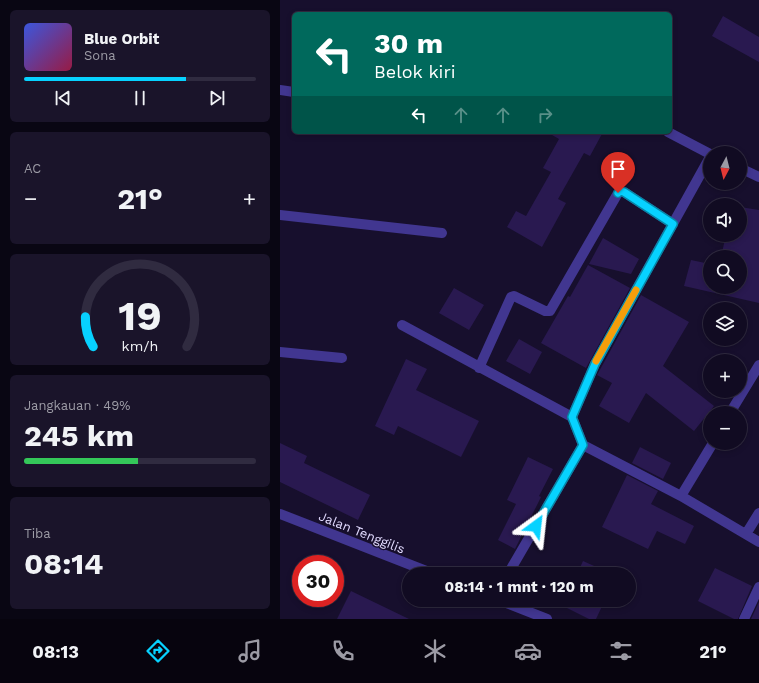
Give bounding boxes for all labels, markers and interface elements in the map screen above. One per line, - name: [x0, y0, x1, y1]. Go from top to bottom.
- text: 30 m: [374, 27, 443, 60]
- icon: left: [308, 28, 360, 80]
- text: Blue Orbit: [84, 30, 159, 48]
- text: Sona: [84, 48, 116, 63]
- text: Belok kiri: [374, 61, 456, 82]
- icon: previous: [52, 87, 74, 109]
- icon: pause: [129, 87, 151, 109]
- icon: next: [206, 87, 228, 109]
- icon: left: [408, 104, 430, 126]
- icon: ahead: [450, 104, 472, 126]
- icon: ahead: [492, 104, 514, 126]
- icon: right: [534, 104, 556, 126]
- north arrow: [703, 146, 747, 190]
- map controls: [703, 146, 747, 450]
- pin: [601, 152, 635, 193]
- icon: arrive: [607, 158, 629, 180]
- text: AC: [24, 161, 41, 176]
- text: 21°: [117, 181, 163, 216]
- text: −: [24, 186, 37, 211]
- text: +: [243, 186, 256, 211]
- button: sound: [703, 198, 747, 242]
- button: search: [703, 250, 747, 294]
- text: 19: [118, 291, 162, 340]
- button: layers: [703, 302, 747, 346]
- text: km/h: [122, 338, 158, 354]
- button: +: [703, 354, 747, 398]
- text: Jangkauan · 49%: [24, 398, 130, 413]
- button: −: [703, 406, 747, 450]
- text: 245 km: [24, 418, 134, 453]
- position arrow: [515, 505, 557, 547]
- street label: Jalan Tenggilis: [317, 508, 407, 557]
- text: Tiba: [24, 526, 51, 541]
- text: 08:14: [24, 546, 104, 581]
- speed limit sign: 30: [292, 555, 344, 607]
- text: 08:14 · 1 mnt · 120 m: [444, 578, 594, 596]
- icon: directions: [144, 637, 172, 665]
- icon: music: [236, 637, 264, 665]
- icon: phone: [329, 637, 357, 665]
- icon: climate: [421, 637, 449, 665]
- icon: car: [514, 637, 542, 665]
- icon: filters: [607, 637, 635, 665]
- text: 08:13: [32, 641, 79, 662]
- text: 21°: [699, 641, 727, 662]

